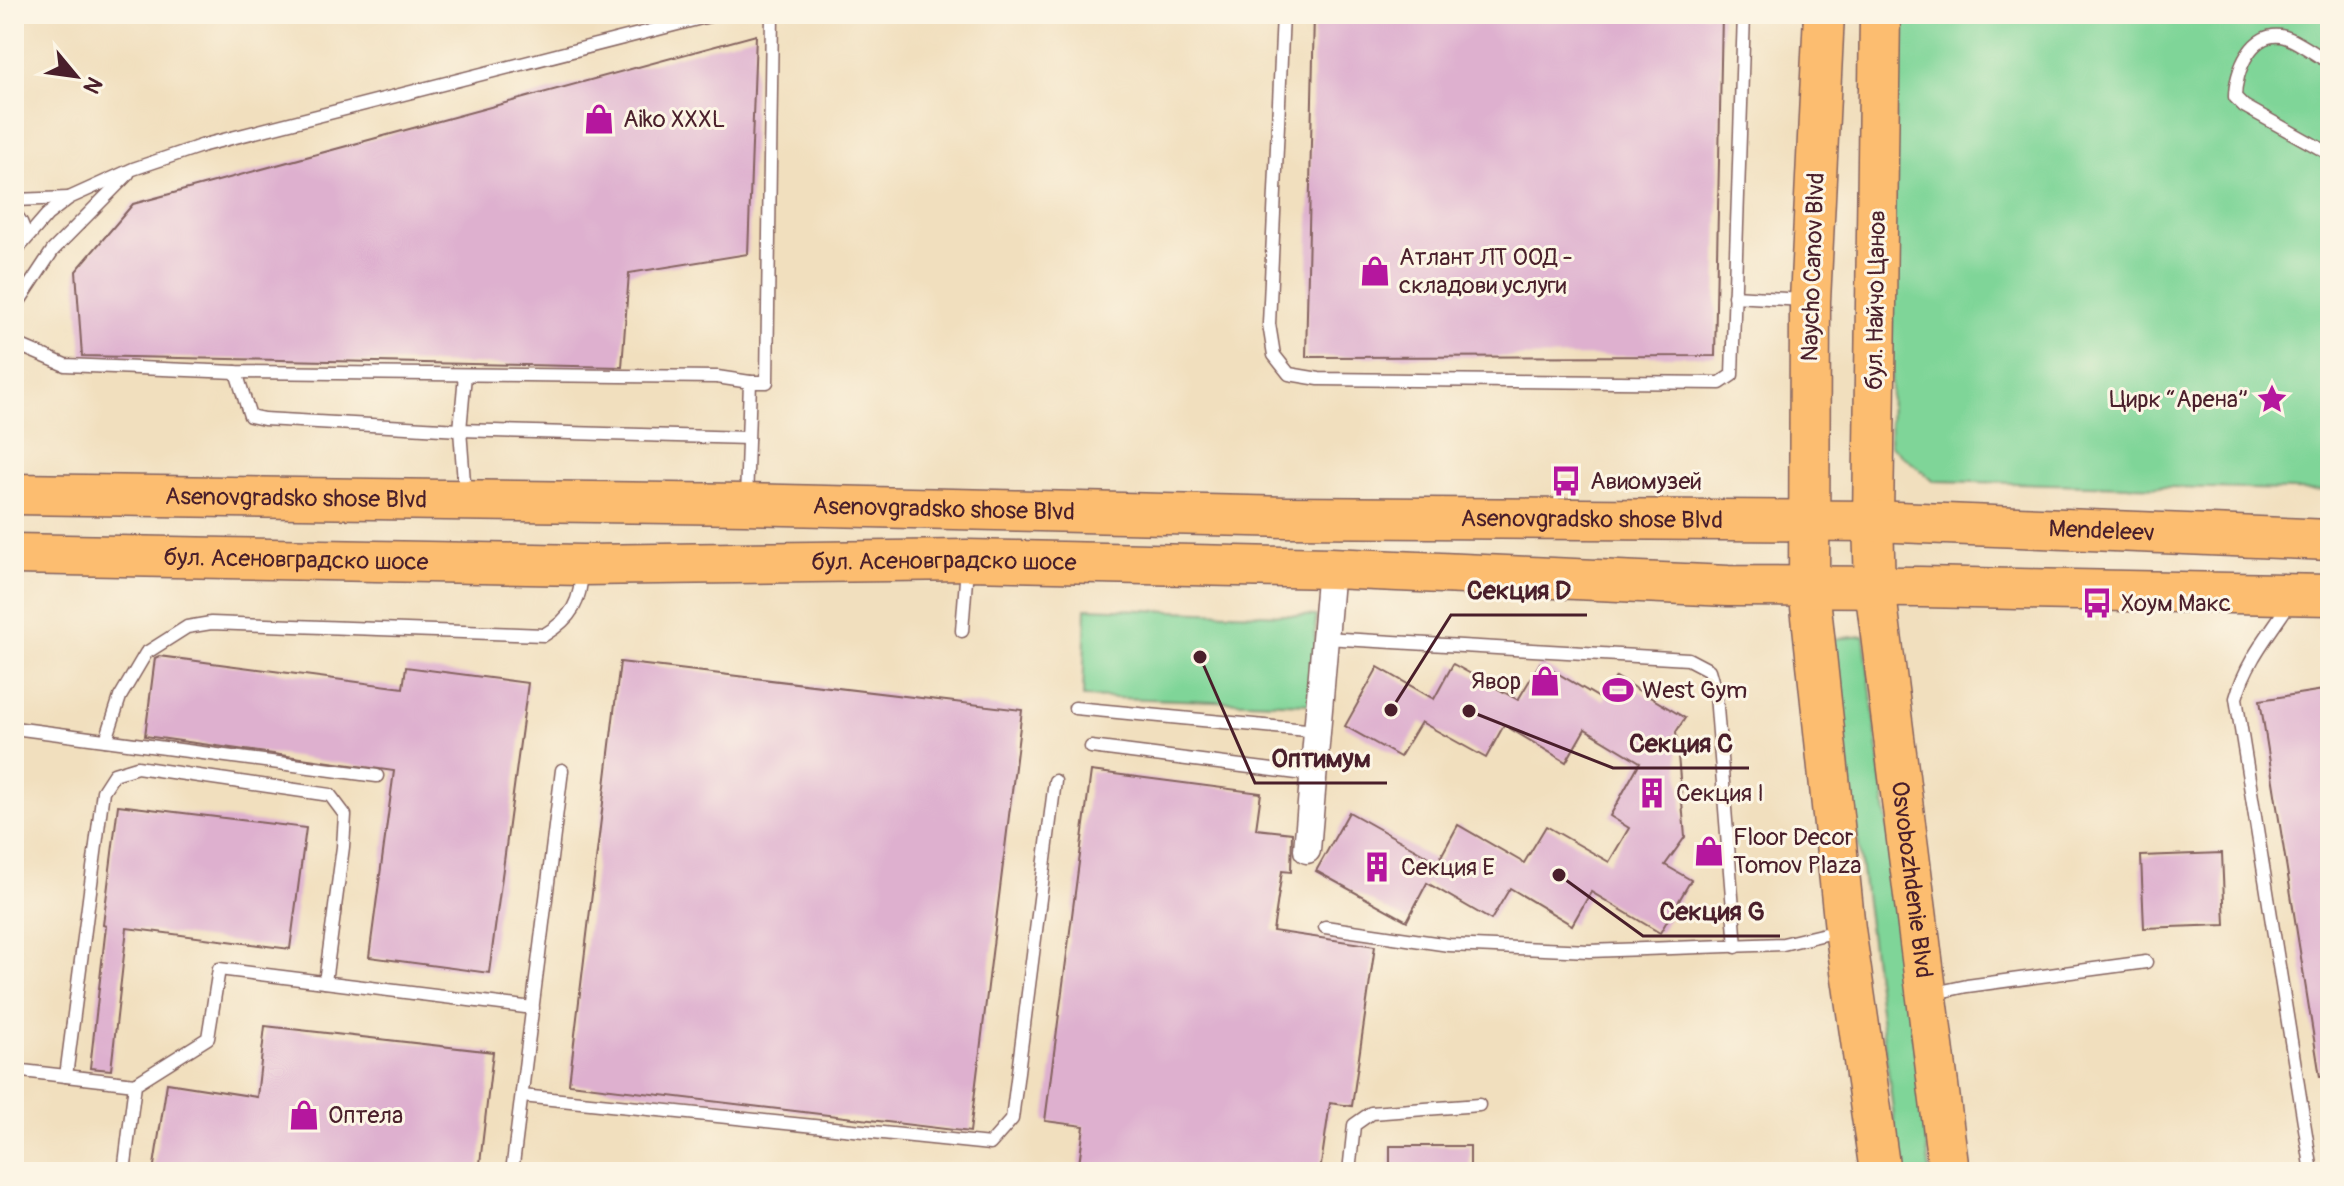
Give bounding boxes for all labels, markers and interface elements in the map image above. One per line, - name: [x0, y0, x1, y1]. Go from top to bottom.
- north arrow: [36, 36, 116, 116]
- text: N: [77, 72, 108, 99]
- shop icon: Aiko XXXL: [582, 102, 616, 136]
- place label: Aiko XXXL: [623, 105, 725, 134]
- street label: Naycho Canov Blvd: [1795, 172, 1831, 362]
- street label: бул. Найчо Цанов: [1860, 210, 1892, 390]
- place label: Атлант ЛТ ООД - складови услуги: [1399, 243, 1573, 300]
- shop icon: Атлант ЛТ ООД - складови услуги: [1358, 254, 1392, 288]
- place icon: Цирк “Арена”: [2255, 382, 2289, 416]
- place label: Цирк “Арена”: [2109, 385, 2248, 414]
- bus stop icon: Авиомузей: [1549, 464, 1583, 498]
- place label: Авиомузей: [1590, 467, 1702, 496]
- street label: Asenovgradsko shose Blvd: [165, 482, 427, 514]
- street label: Asenovgradsko shose Blvd: [812, 491, 1075, 526]
- street label: Asenovgradsko shose Blvd: [1460, 504, 1723, 534]
- street label: Mendeleev: [2048, 514, 2155, 547]
- street label: бул. Асеновградско шосе: [163, 542, 429, 577]
- street label: бул. Асеновградско шосе: [811, 545, 1077, 577]
- callout: Секция D: [1451, 565, 1587, 615]
- text: Секция D: [1467, 575, 1571, 607]
- bus stop icon: Хоум Макс: [2080, 586, 2114, 620]
- place label: Хоум Макс: [2121, 589, 2231, 618]
- shop icon: Явор: [1528, 664, 1562, 698]
- place label: Явор: [1471, 667, 1521, 696]
- sports icon: West Gym: [1601, 673, 1635, 707]
- place label: West Gym: [1642, 676, 1747, 705]
- callout: Секция C: [1613, 718, 1749, 768]
- text: Секция C: [1629, 728, 1733, 760]
- callout: Оптимум: [1255, 733, 1387, 783]
- text: Оптимум: [1271, 743, 1371, 775]
- building icon: Секция I: [1635, 776, 1669, 810]
- place label: Секция I: [1676, 779, 1764, 808]
- street label: Osvobozhdenie Blvd: [1885, 779, 1939, 980]
- place label: Floor Decor Tomov Plaza: [1733, 823, 1861, 880]
- shop icon: Floor Decor Tomov Plaza: [1692, 834, 1726, 868]
- building icon: Секция E: [1360, 850, 1394, 884]
- place label: Секция E: [1401, 853, 1495, 882]
- callout: Секция G: [1643, 886, 1780, 936]
- text: Секция G: [1659, 896, 1765, 928]
- shop icon: Оптела: [287, 1098, 321, 1132]
- place label: Оптела: [328, 1101, 403, 1130]

